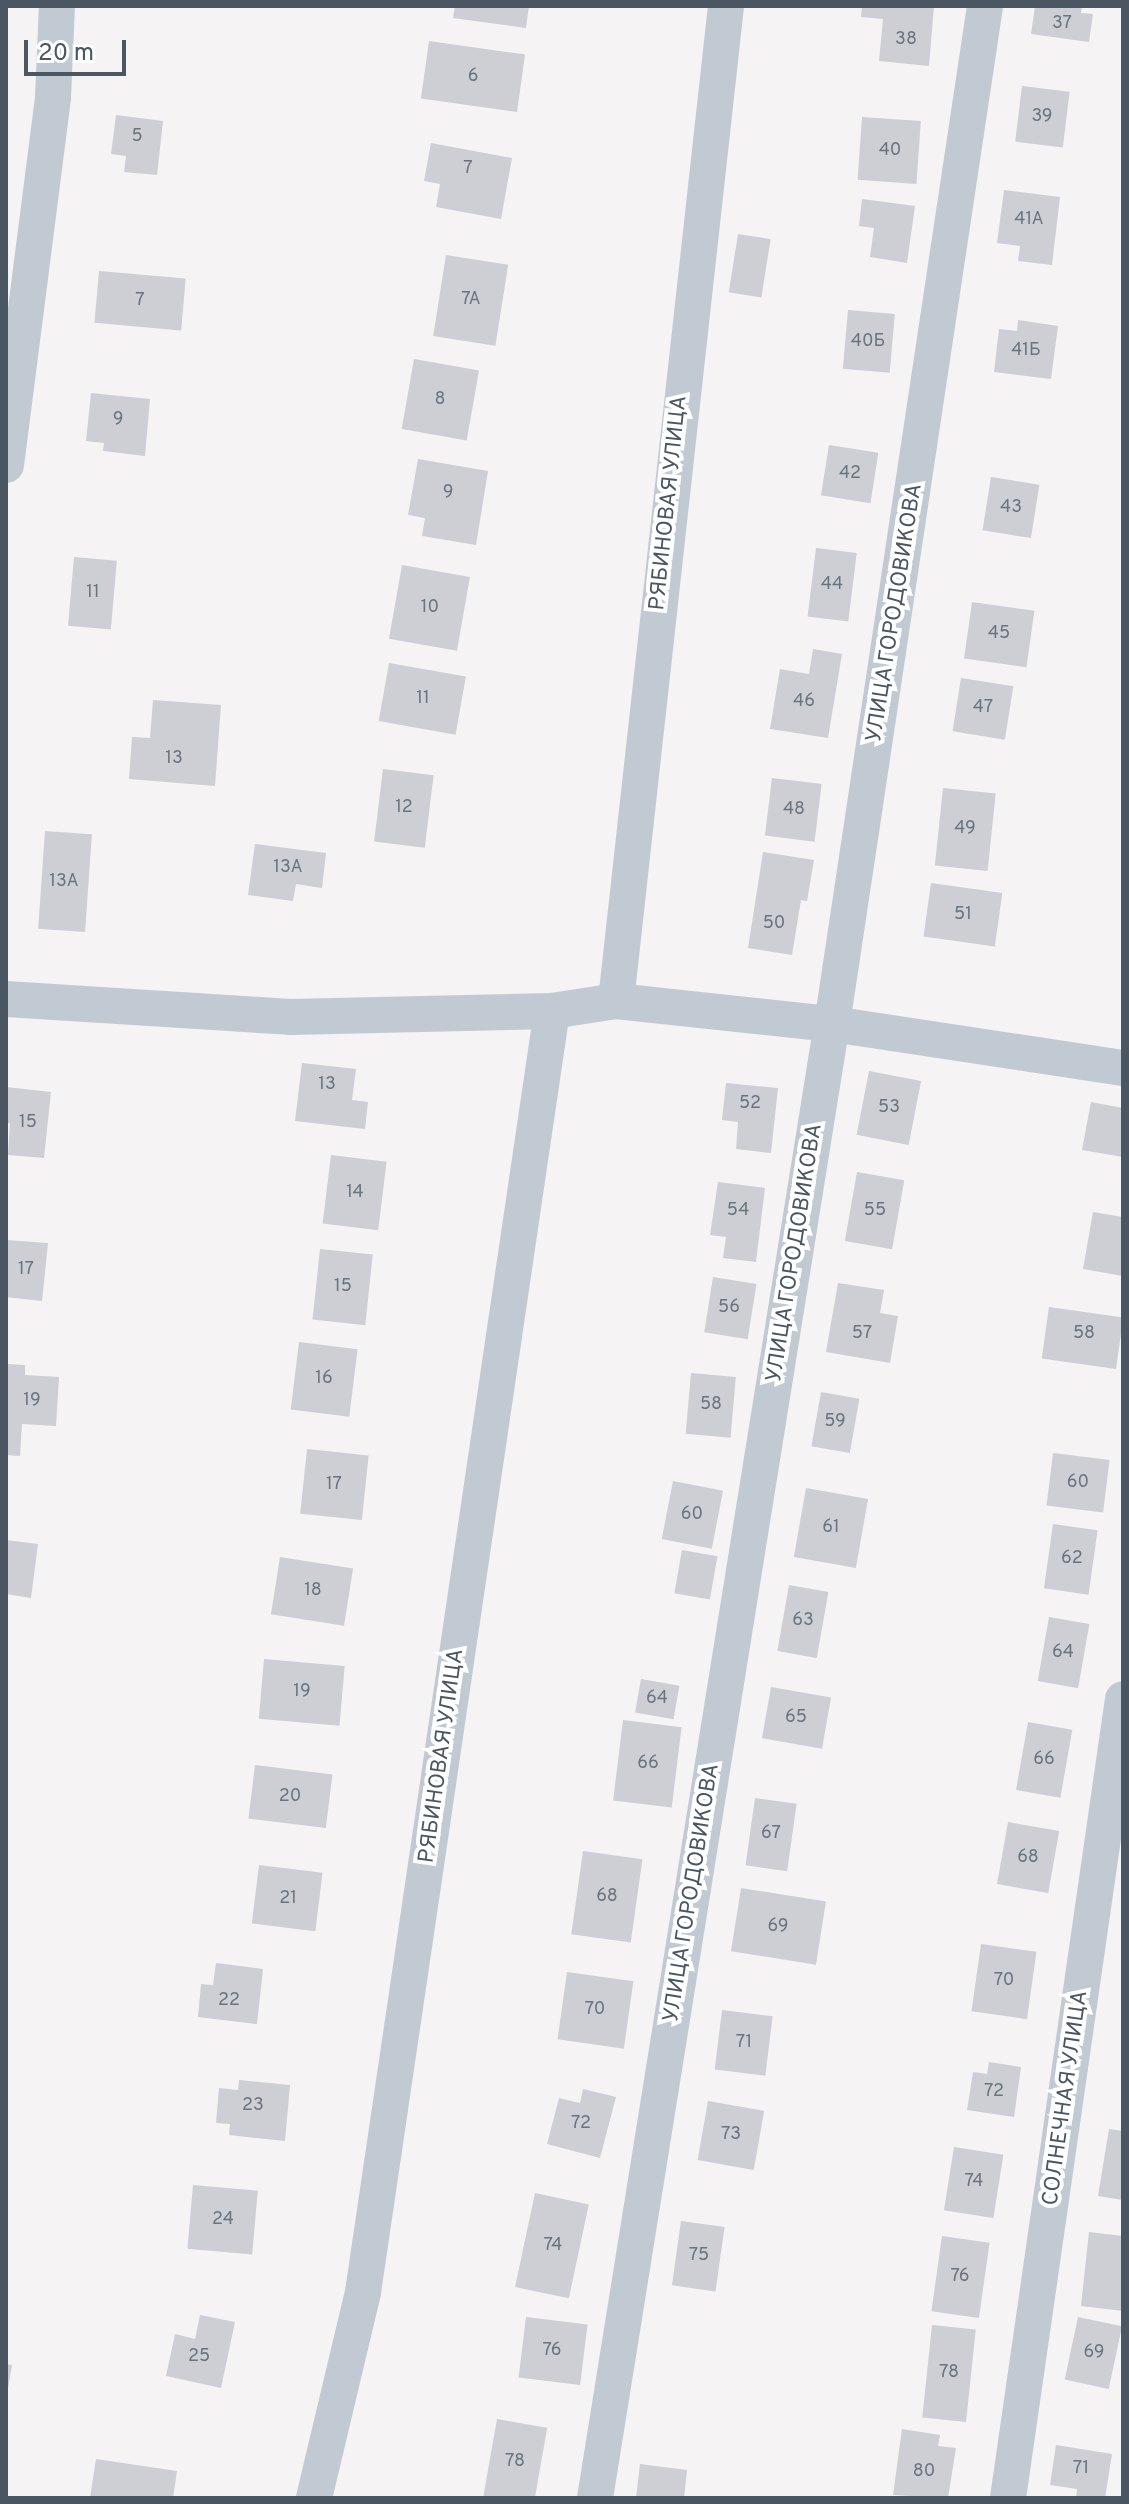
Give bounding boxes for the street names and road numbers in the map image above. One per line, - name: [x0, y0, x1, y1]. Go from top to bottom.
- street label: РЯБИНОВАЯ УЛИЦА: [645, 394, 693, 612]
- street label: УЛИЦА ГОРОДОВИКОВА: [861, 481, 929, 745]
- street label: УЛИЦА ГОРОДОВИКОВА: [761, 1121, 829, 1385]
- street label: РЯБИНОВАЯ УЛИЦА: [414, 1647, 470, 1865]
- street label: УЛИЦА ГОРОДОВИКОВА: [658, 1761, 726, 2025]
- street label: СОЛНЕЧНАЯ УЛИЦА: [1038, 1989, 1094, 2207]

